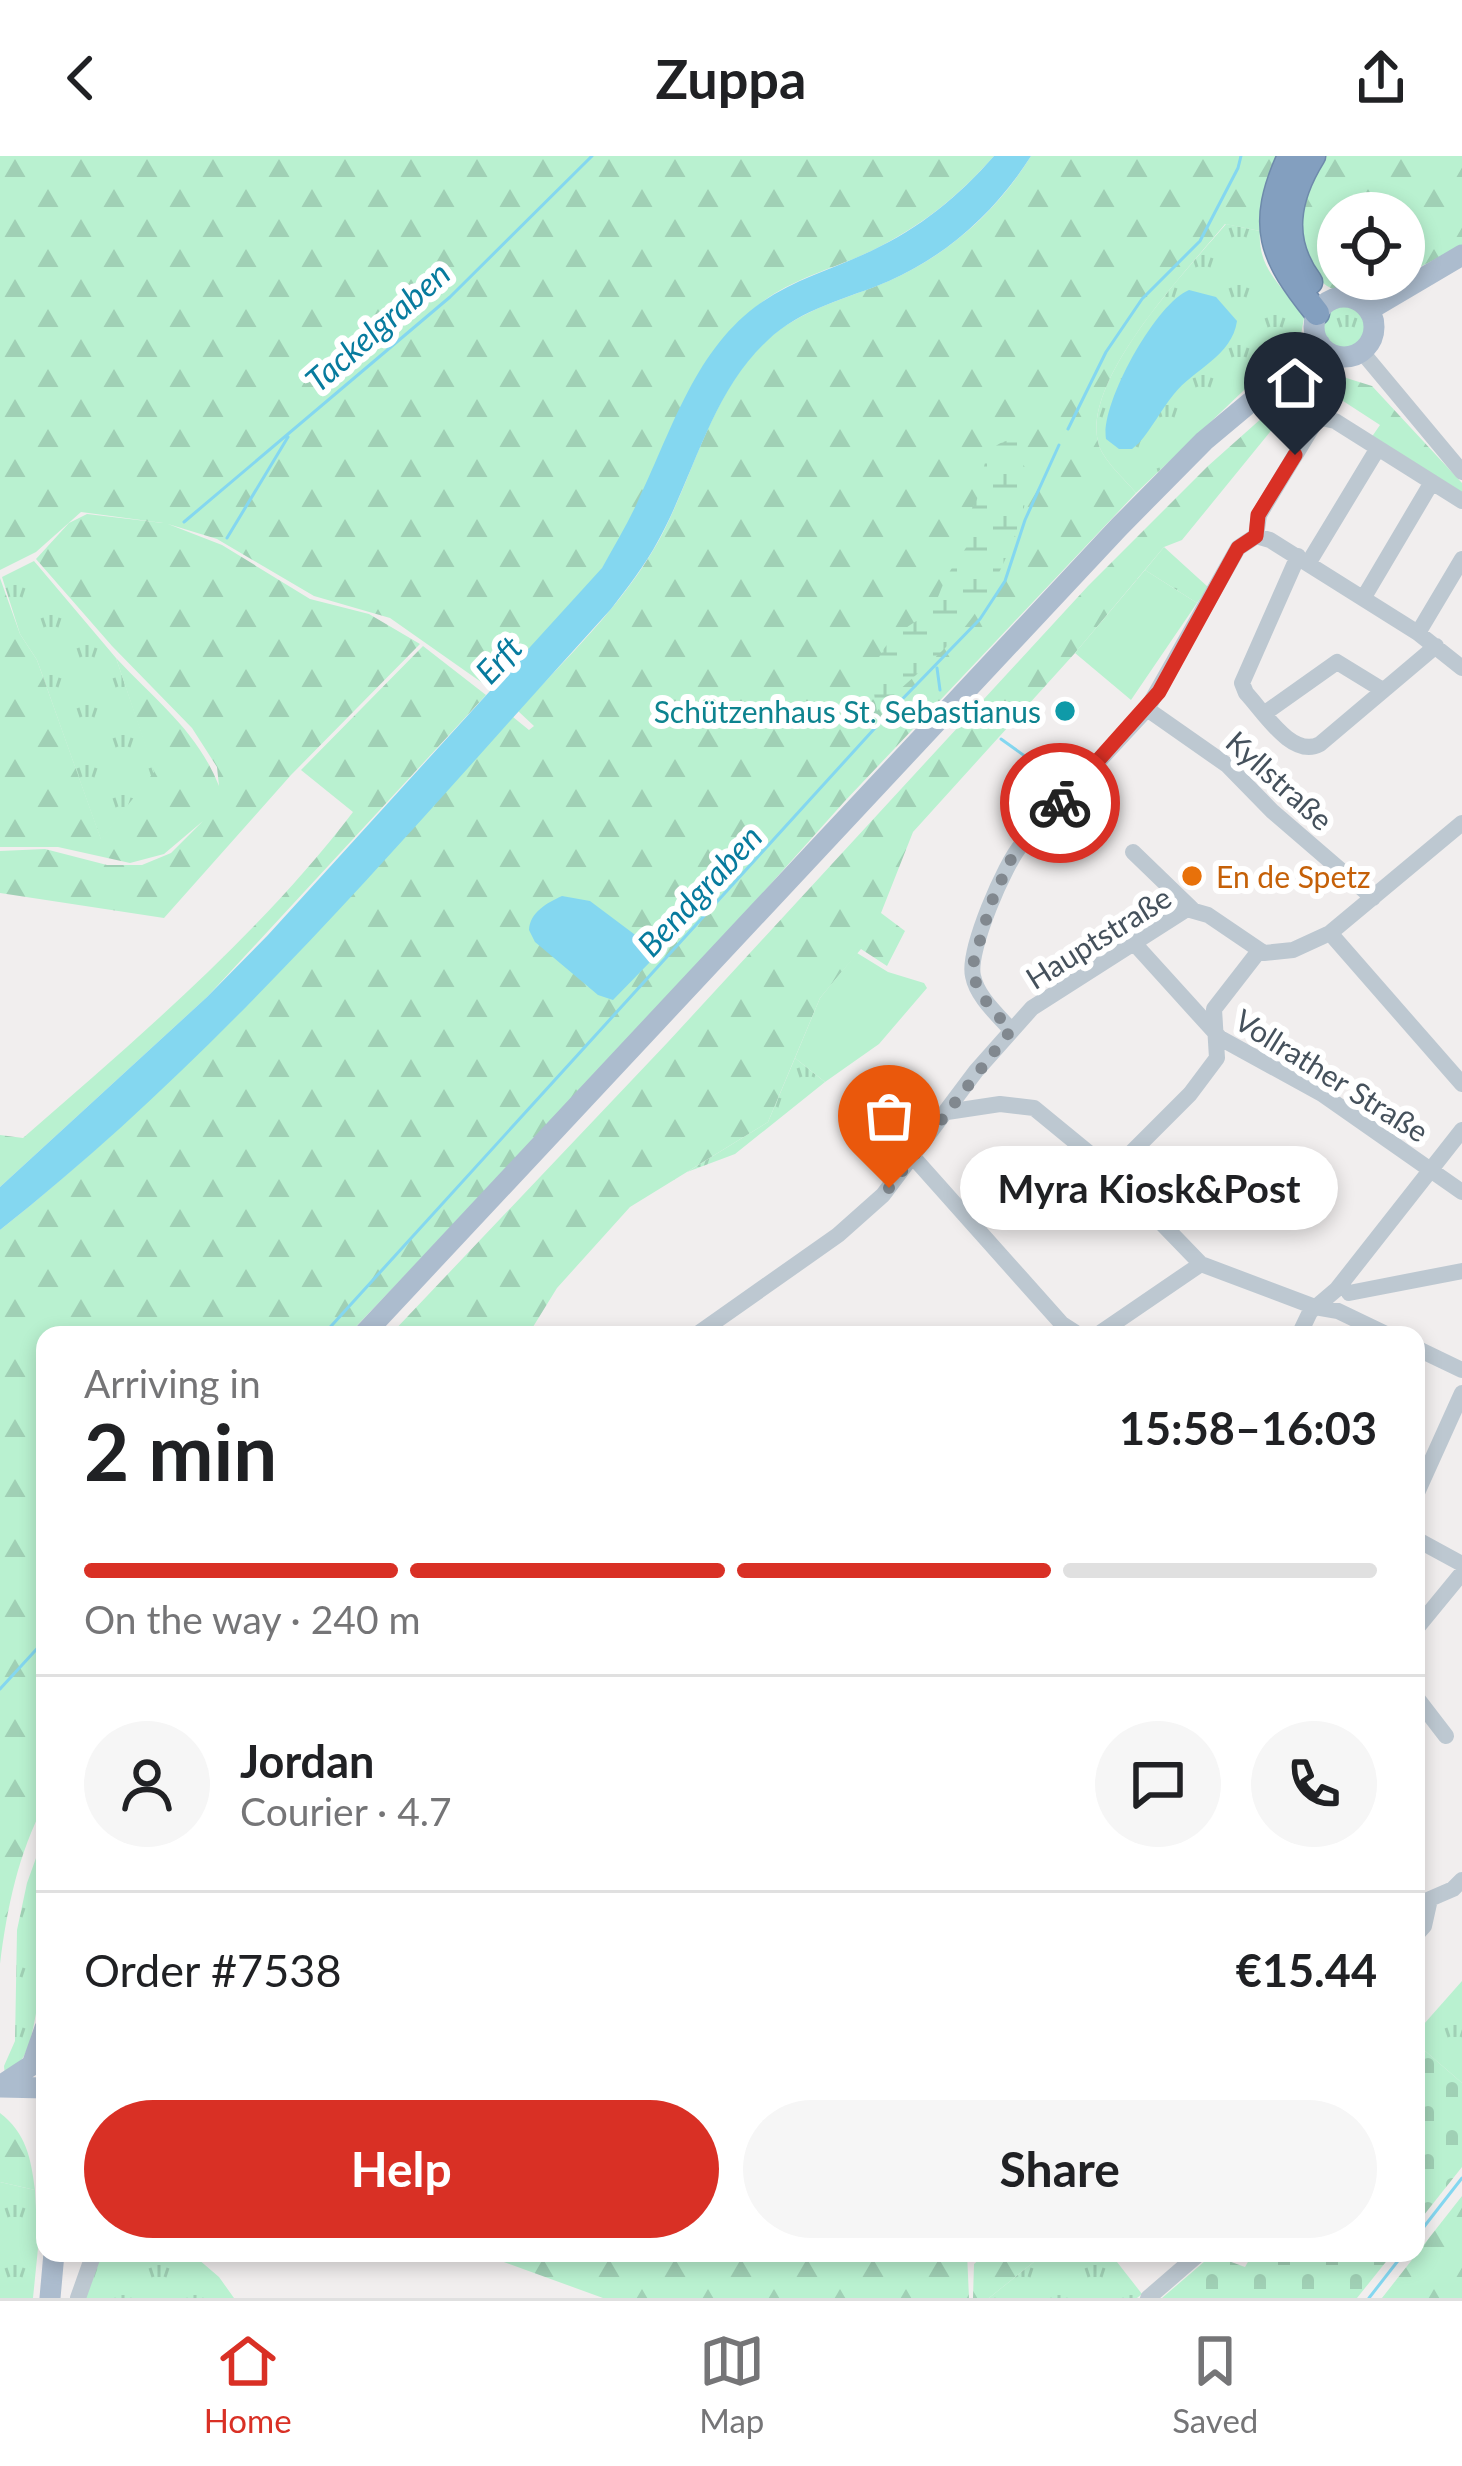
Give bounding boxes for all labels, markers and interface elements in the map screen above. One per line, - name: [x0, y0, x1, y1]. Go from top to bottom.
- icon: back: [48, 45, 114, 111]
- icon: share: [1348, 45, 1414, 111]
- text: Zuppa: [656, 46, 806, 111]
- map controls: [1317, 192, 1425, 300]
- button: locate: [1317, 192, 1425, 300]
- water label: Tackelgraben: [297, 252, 457, 400]
- pin: [1244, 332, 1346, 455]
- icon: home: [1262, 350, 1328, 416]
- water label: Erft: [466, 627, 530, 691]
- place label: Schützenhaus St. Sebastianus: [654, 693, 1041, 729]
- marker: Schützenhaus St. Sebastianus: [1052, 698, 1078, 724]
- street label: Kyllstraße: [1219, 723, 1341, 837]
- courier: [1000, 743, 1120, 863]
- icon: bike: [1027, 770, 1093, 836]
- water label: Bendgraben: [628, 816, 770, 964]
- place label: En de Spetz: [1216, 858, 1370, 894]
- marker: En de Spetz: [1179, 863, 1205, 889]
- street label: Hauptstraße: [1019, 878, 1177, 996]
- street label: Vollrather Straße: [1229, 1001, 1435, 1149]
- pin: [838, 1065, 940, 1188]
- icon: bag: [856, 1083, 922, 1149]
- callout: Myra Kiosk&Post: [961, 1146, 1339, 1230]
- text: Myra Kiosk&Post: [997, 1165, 1301, 1211]
- text: Arriving in: [84, 1360, 261, 1406]
- text: 15:58–16:03: [1119, 1401, 1377, 1455]
- text: 2 min: [84, 1404, 277, 1498]
- text: On the way · 240 m: [84, 1596, 421, 1642]
- button: person: [84, 1721, 210, 1847]
- button: chat: [1095, 1721, 1221, 1847]
- button: phone: [1251, 1721, 1377, 1847]
- text: Jordan: [240, 1734, 374, 1788]
- text: Courier · 4.7: [240, 1788, 452, 1834]
- text: Order #7538: [84, 1943, 342, 1997]
- text: €15.44: [1236, 1943, 1377, 1997]
- button: Help: [84, 2100, 719, 2238]
- button: Share: [743, 2100, 1377, 2238]
- tab: Home: [204, 2328, 292, 2440]
- tab: Map: [699, 2328, 765, 2440]
- tab: Saved: [1172, 2328, 1258, 2440]

